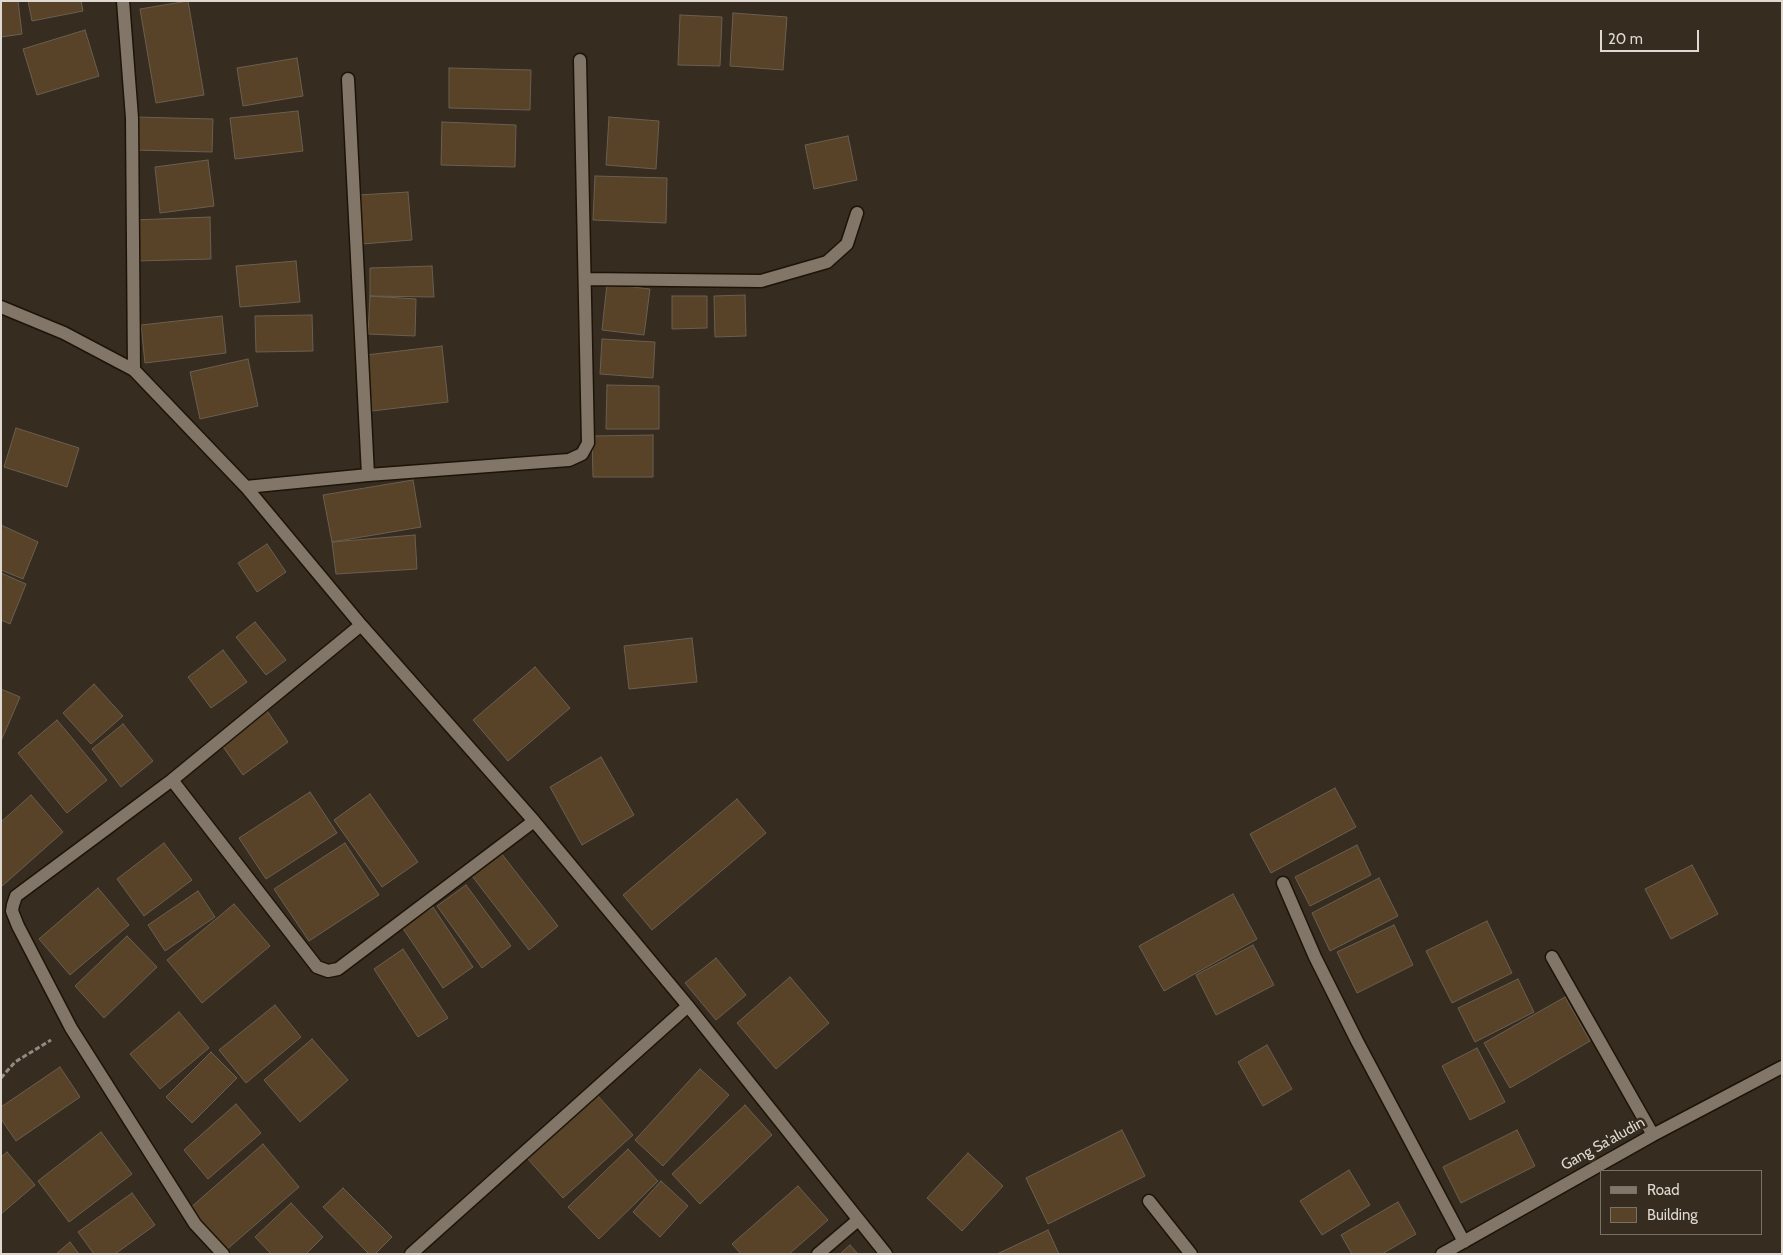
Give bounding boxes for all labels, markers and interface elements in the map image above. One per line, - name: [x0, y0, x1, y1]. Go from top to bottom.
- scale bar: [1603, 20, 1702, 52]
- text: 20 m: [1608, 30, 1643, 48]
- street label: Gang Sa'aludin: [1558, 1114, 1648, 1174]
- legend: [1600, 1170, 1763, 1235]
- text: Road: [1647, 1181, 1680, 1199]
- text: Building: [1647, 1206, 1698, 1224]

